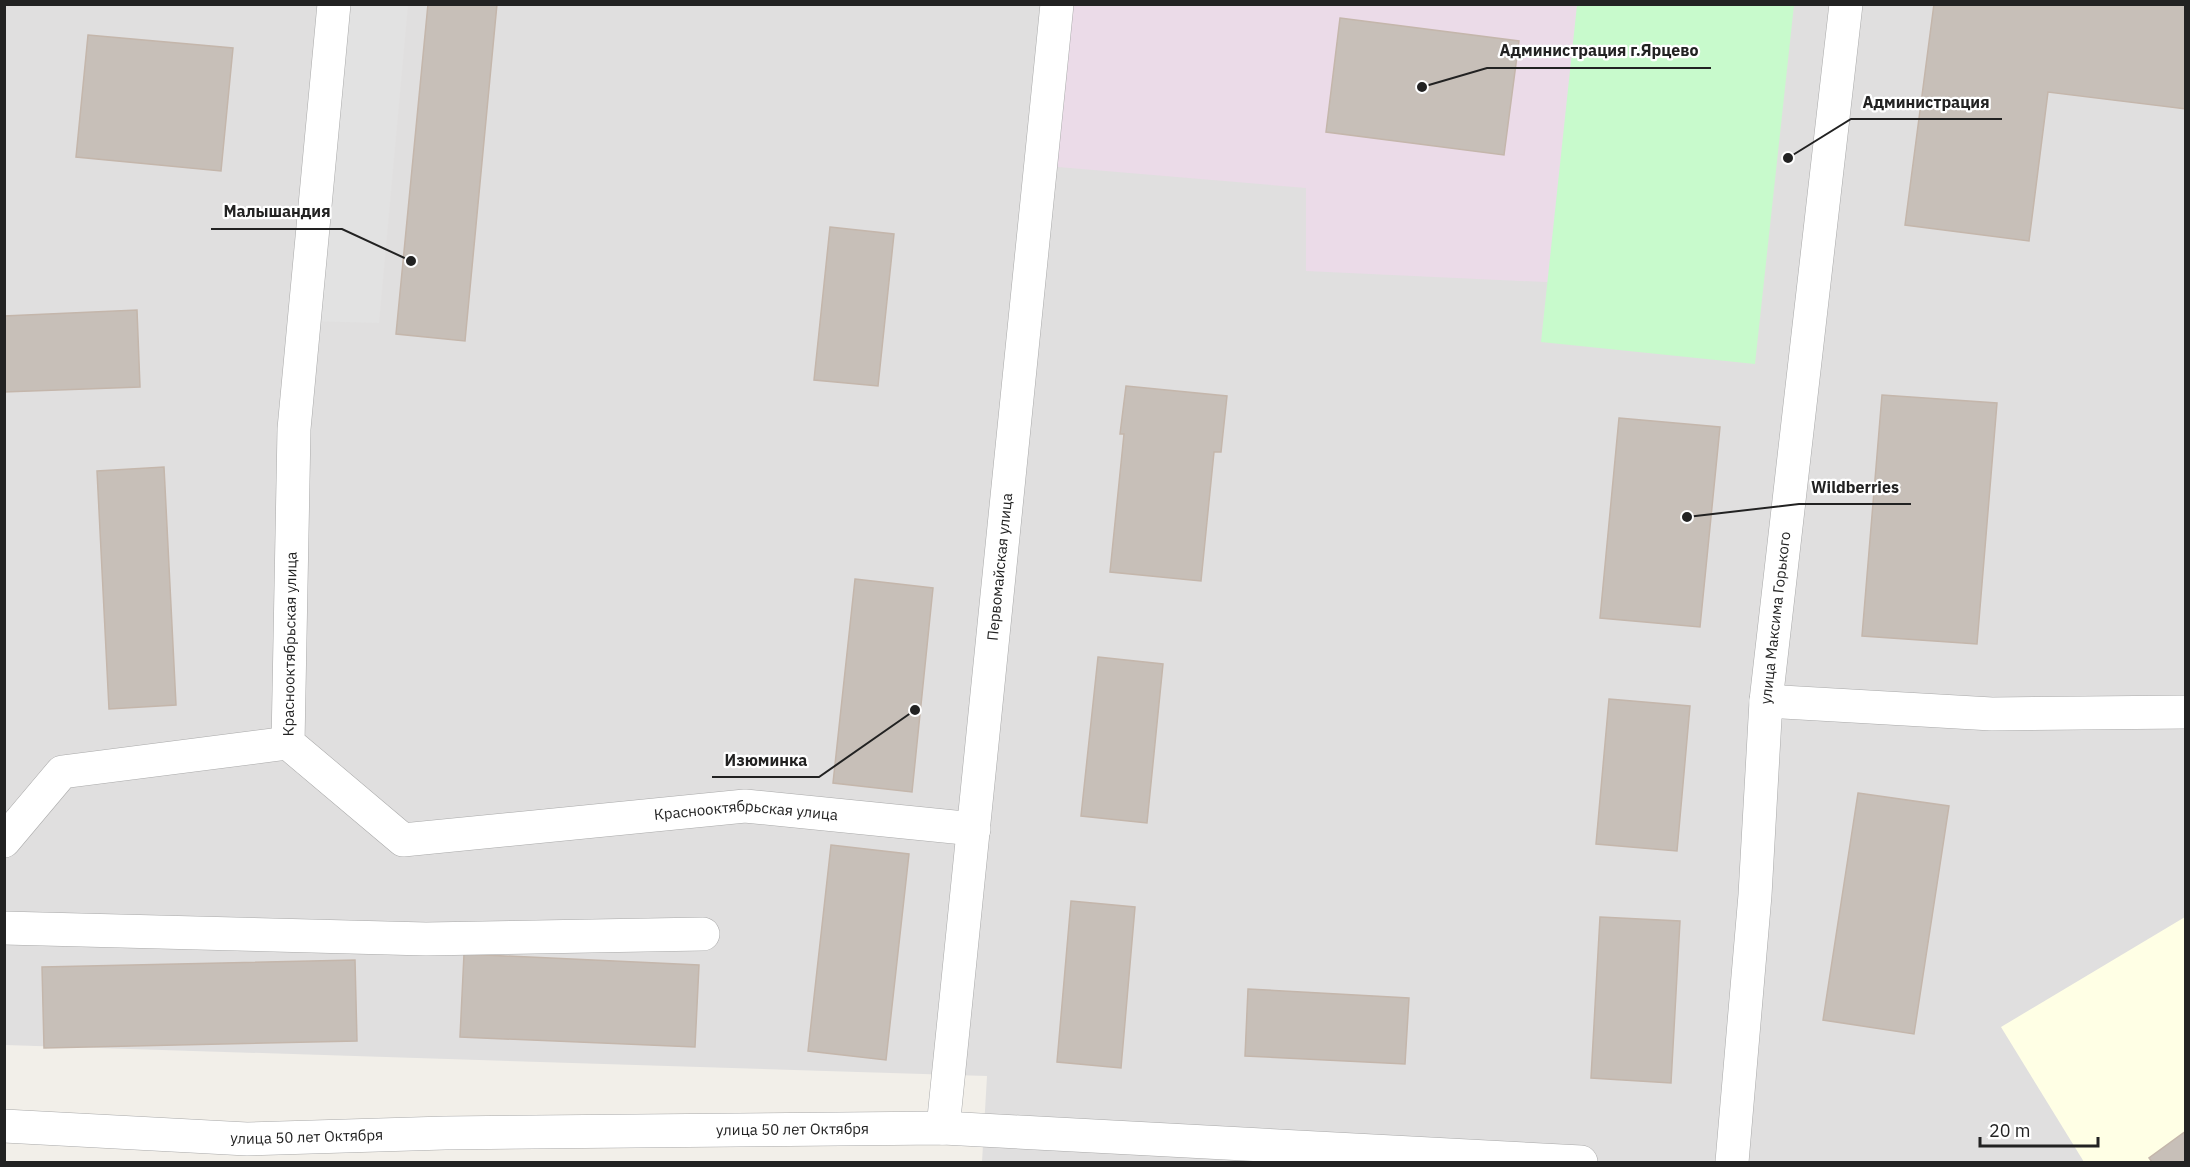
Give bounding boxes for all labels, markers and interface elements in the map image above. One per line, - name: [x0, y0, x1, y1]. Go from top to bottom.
- callout: Администрация г.Ярцево: [1487, 34, 1711, 68]
- text: Администрация г.Ярцево: [1499, 40, 1699, 60]
- callout: Администрация: [1851, 85, 2002, 119]
- text: Администрация: [1863, 92, 1990, 112]
- callout: Малышандия: [211, 195, 342, 229]
- text: Малышандия: [223, 201, 331, 221]
- callout: Wildberries: [1799, 470, 1911, 504]
- text: Wildberries: [1811, 477, 1899, 497]
- street label: Первомайская улица: [982, 492, 1016, 642]
- street label: улица Максима Горького: [1756, 530, 1794, 705]
- street label: Краснооктябрьская улица: [278, 551, 301, 737]
- callout: Изюминка: [712, 743, 819, 777]
- text: Изюминка: [725, 750, 807, 770]
- street label: Краснооктябрьская улица: [653, 796, 839, 824]
- scale bar: [1980, 1110, 2098, 1148]
- street label: улица 50 лет Октября: [716, 1119, 869, 1139]
- text: 20 m: [1989, 1119, 2031, 1142]
- street label: улица 50 лет Октября: [230, 1125, 383, 1148]

